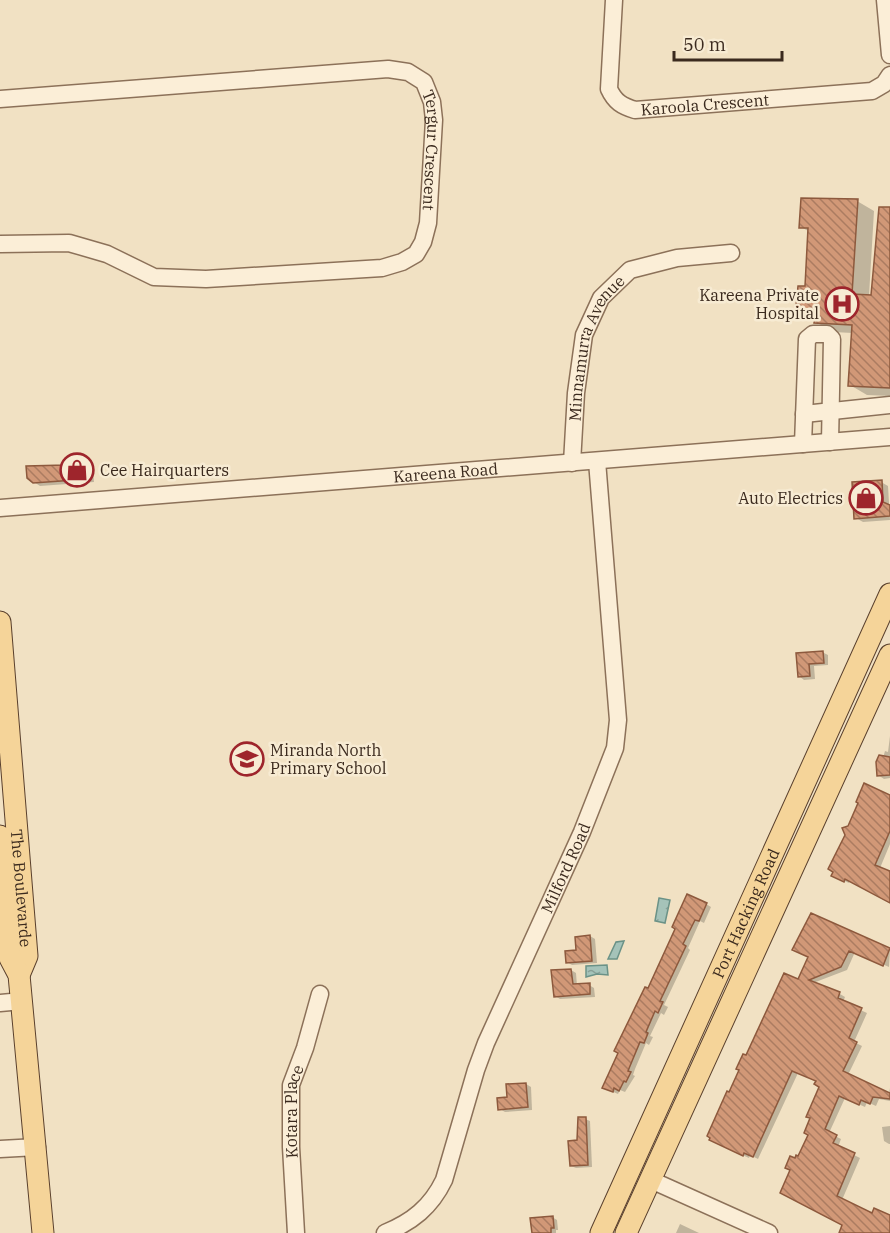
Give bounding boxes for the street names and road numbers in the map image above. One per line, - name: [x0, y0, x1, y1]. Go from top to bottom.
- street label: Tergur Crescent: [418, 87, 444, 211]
- street label: Karoola Crescent: [640, 89, 770, 120]
- street label: Minnamurra Avenue: [564, 271, 629, 422]
- street label: Kareena Road: [392, 458, 499, 487]
- street label: Milford Road: [536, 820, 595, 916]
- street label: The Boulevarde: [7, 828, 36, 948]
- street label: Port Hacking Road: [708, 845, 784, 981]
- street label: Kotara Place: [281, 1062, 308, 1159]

